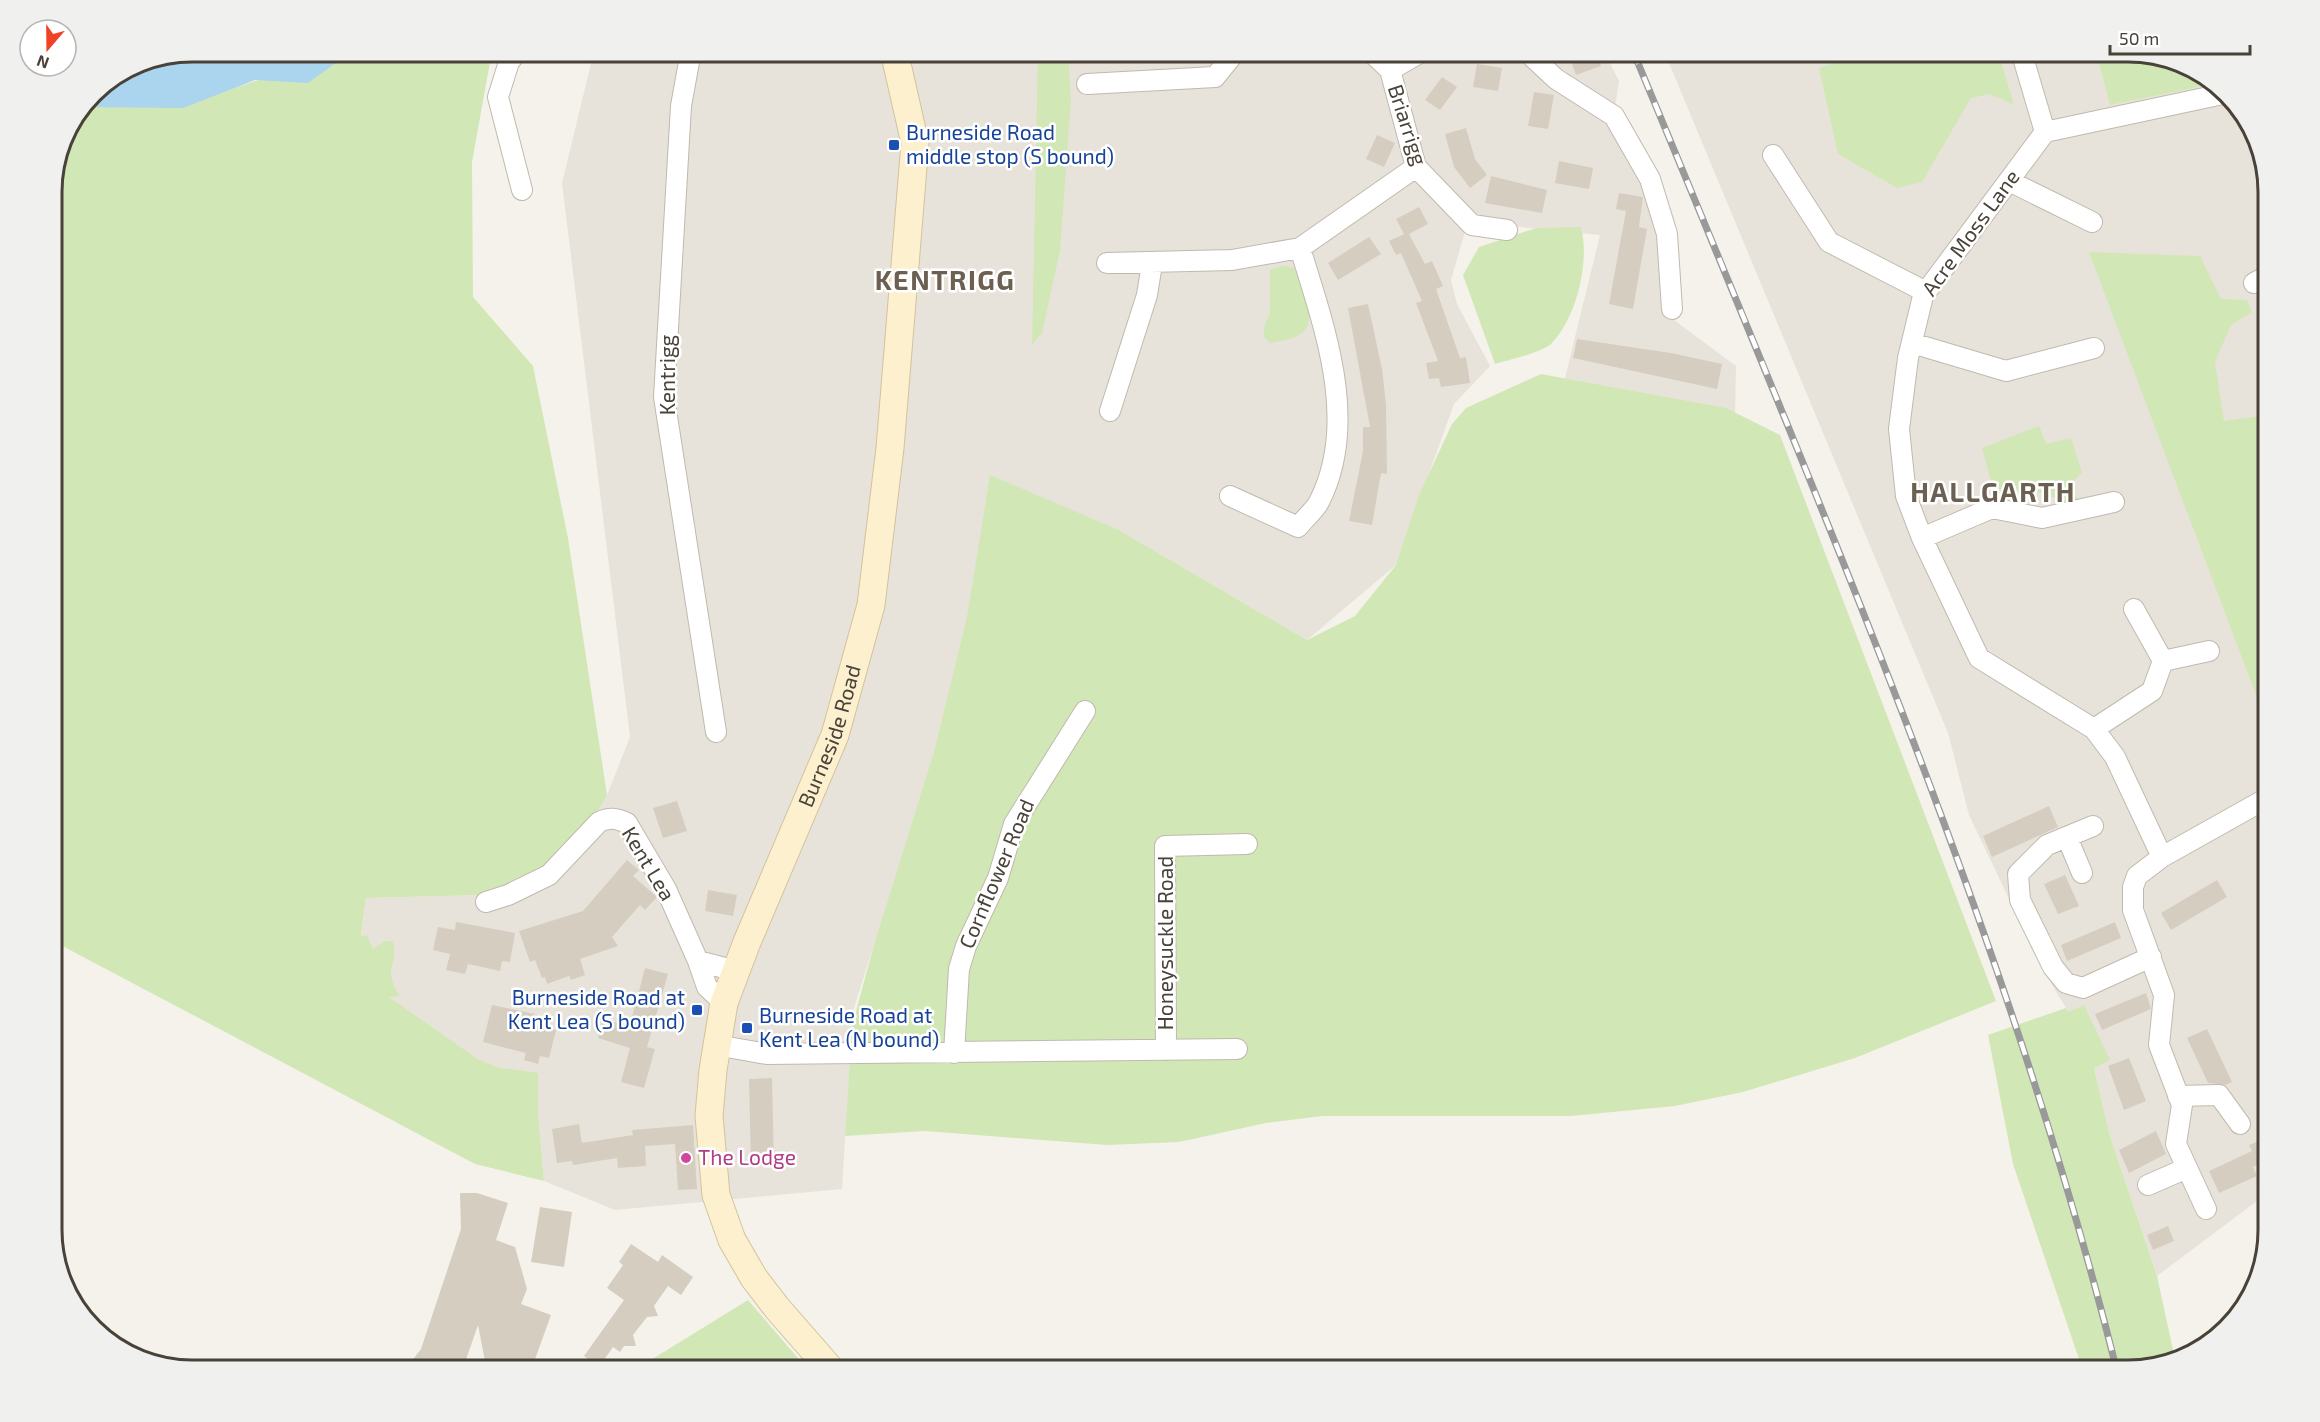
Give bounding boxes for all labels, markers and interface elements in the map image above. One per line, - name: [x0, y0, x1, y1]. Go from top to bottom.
- north arrow: [18, 18, 78, 78]
- scale bar: [2110, 18, 2250, 56]
- text: 50 m: [2119, 27, 2159, 49]
- text: N: [34, 52, 51, 73]
- street label: Briarrigg: [1384, 81, 1433, 168]
- place label: Burneside Road middle stop (S bound): [906, 119, 1114, 168]
- marker: Burneside Road middle stop (S bound): [887, 138, 901, 152]
- street label: Acre Moss Lane: [1916, 164, 2024, 300]
- district label: KENTRIGG: [875, 263, 1015, 295]
- street label: Kentrigg: [654, 334, 679, 415]
- district label: HALLGARTH: [1910, 475, 2076, 507]
- street label: Burneside Road: [792, 662, 865, 810]
- street label: Cornflower Road: [953, 795, 1038, 952]
- street label: Kent Lea: [617, 822, 681, 905]
- street label: Honeysuckle Road: [1152, 856, 1177, 1030]
- place label: Burneside Road at Kent Lea (S bound): [508, 984, 685, 1033]
- place label: Burneside Road at Kent Lea (N bound): [759, 1002, 939, 1051]
- marker: Burneside Road at Kent Lea (S bound): [690, 1003, 704, 1017]
- marker: Burneside Road at Kent Lea (N bound): [740, 1021, 754, 1035]
- place label: The Lodge: [698, 1144, 796, 1169]
- marker: The Lodge: [679, 1151, 693, 1165]

